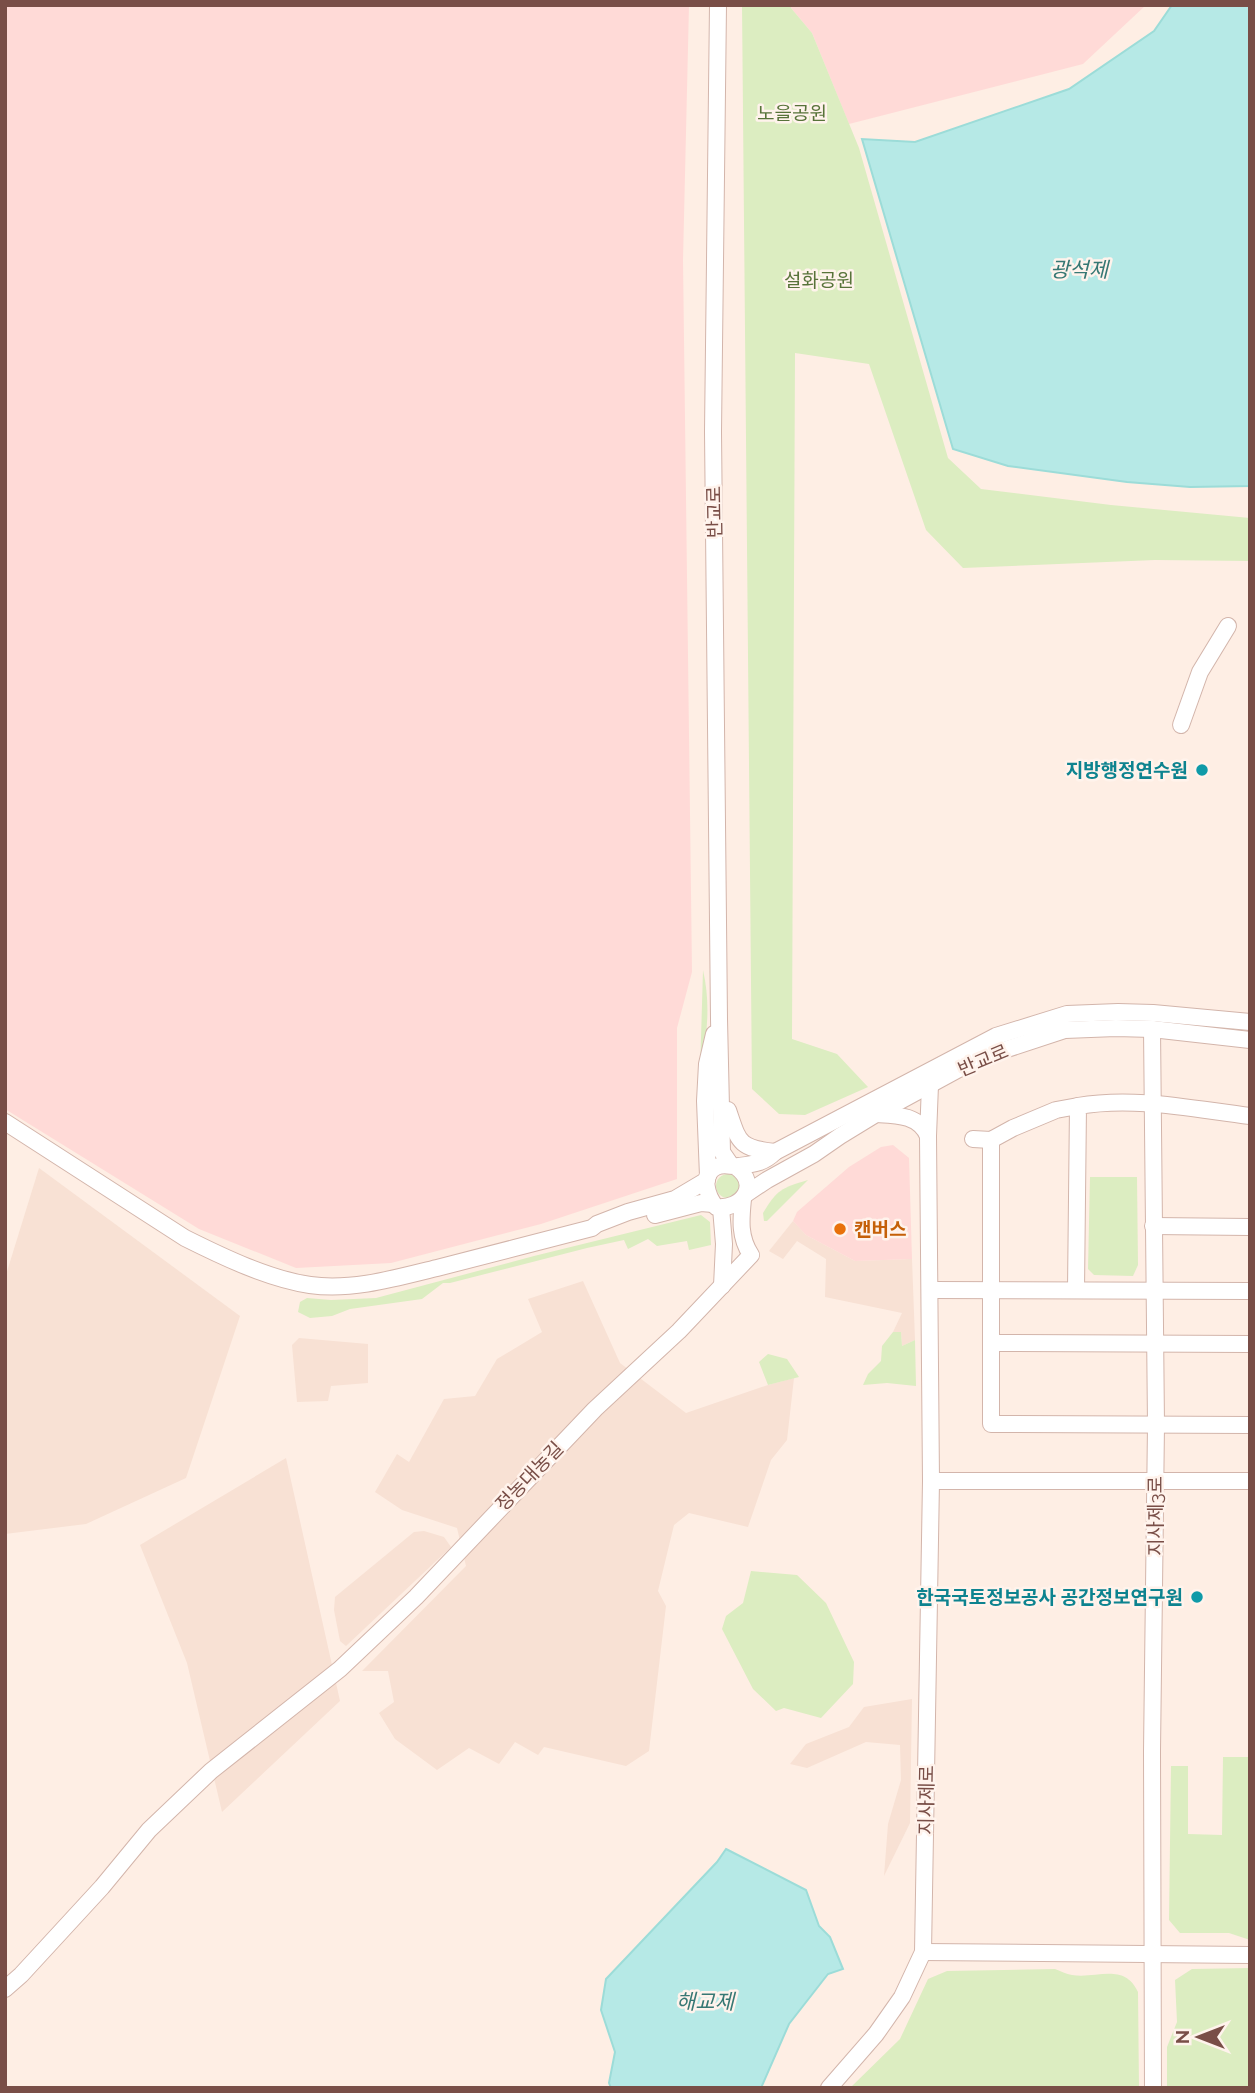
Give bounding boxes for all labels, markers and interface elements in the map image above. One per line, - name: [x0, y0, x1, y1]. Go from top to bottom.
- park label: 노을공원: [757, 102, 827, 124]
- water label: 광석제: [1050, 257, 1111, 282]
- park label: 설화공원: [784, 269, 854, 291]
- street label: 반교로: [703, 486, 725, 538]
- place label: 지방행정연수원: [1066, 759, 1188, 781]
- marker: 지방행정연수원: [1194, 762, 1210, 778]
- street label: 반교로: [955, 1040, 1011, 1080]
- place label: 캔버스: [854, 1218, 906, 1240]
- marker: 캔버스: [832, 1221, 848, 1237]
- street label: 정농대농길: [491, 1437, 567, 1515]
- street label: 지사제3로: [1144, 1476, 1166, 1556]
- place label: 한국국토정보공사 공간정보연구원: [916, 1586, 1183, 1608]
- marker: 한국국토정보공사 공간정보연구원: [1189, 1589, 1205, 1605]
- street label: 지사제로: [914, 1765, 938, 1835]
- water label: 해교제: [676, 1989, 737, 2014]
- north arrow: [1164, 2002, 1234, 2072]
- text: N: [1171, 2030, 1193, 2044]

